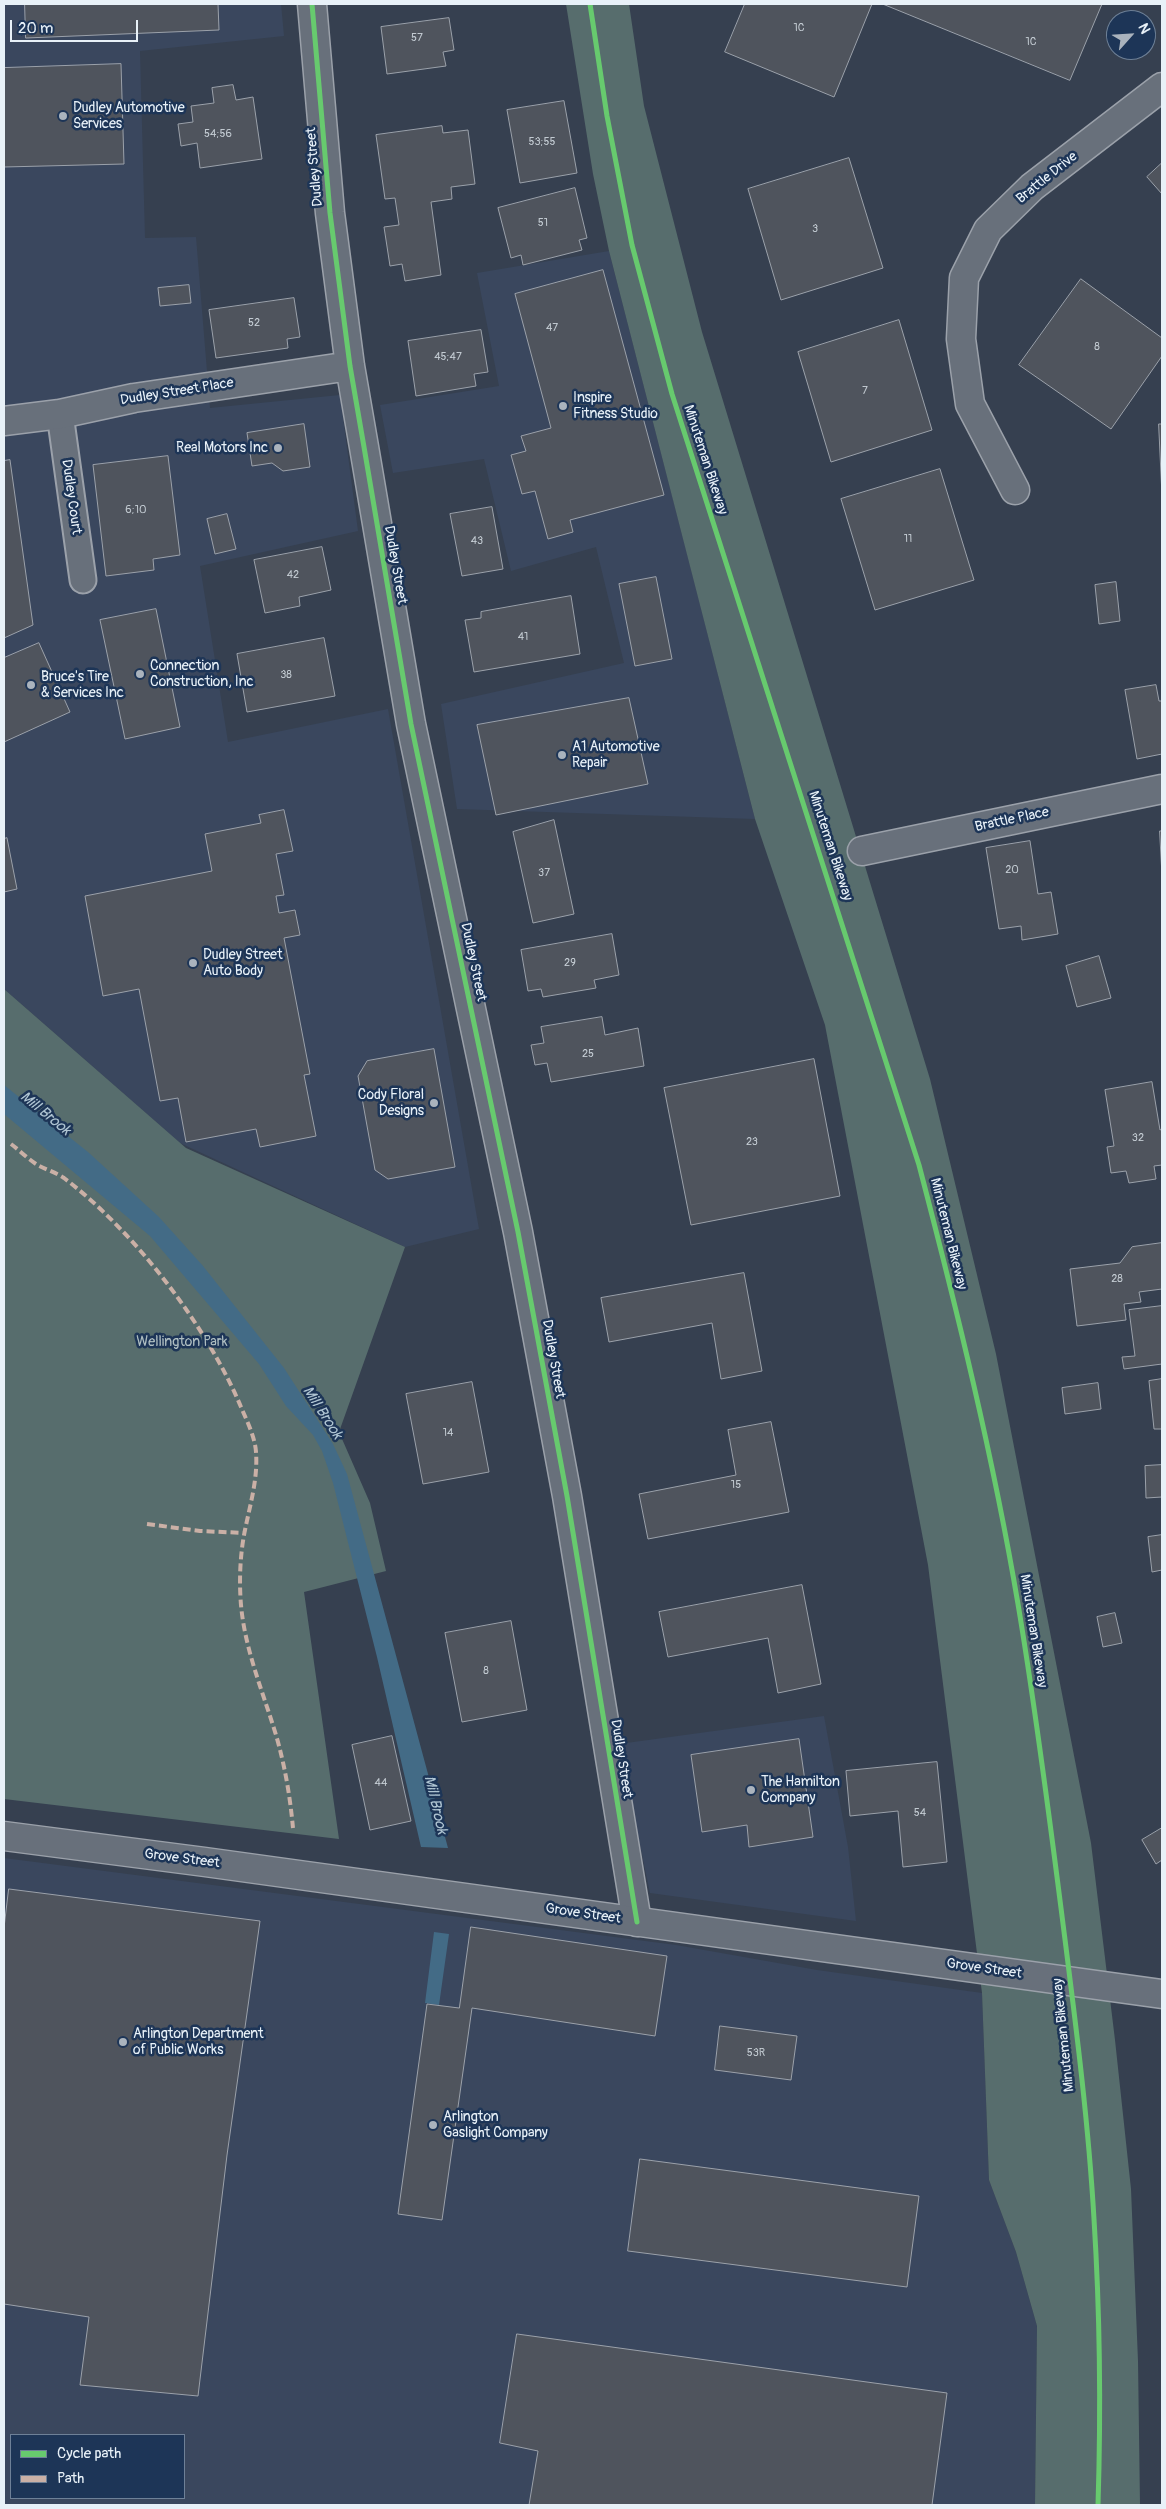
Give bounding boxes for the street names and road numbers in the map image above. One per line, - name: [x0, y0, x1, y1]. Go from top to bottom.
- street label: Dudley Street: [303, 127, 327, 207]
- street label: Brattle Drive: [1013, 148, 1081, 208]
- street label: Dudley Street Place: [119, 375, 235, 409]
- street label: Minuteman Bikeway: [679, 403, 731, 517]
- street label: Dudley Court: [57, 458, 85, 536]
- street label: Dudley Street: [380, 524, 410, 606]
- street label: Minuteman Bikeway: [804, 789, 856, 903]
- street label: Brattle Place: [973, 804, 1051, 836]
- street label: Dudley Street: [457, 921, 489, 1003]
- street label: Minuteman Bikeway: [926, 1176, 970, 1292]
- street label: Dudley Street: [538, 1318, 568, 1400]
- street label: Minuteman Bikeway: [1016, 1573, 1050, 1689]
- street label: Dudley Street: [606, 1718, 636, 1800]
- street label: Grove Street: [143, 1846, 221, 1872]
- street label: Grove Street: [544, 1900, 622, 1928]
- street label: Grove Street: [945, 1955, 1023, 1983]
- street label: Minuteman Bikeway: [1050, 1977, 1078, 2093]

